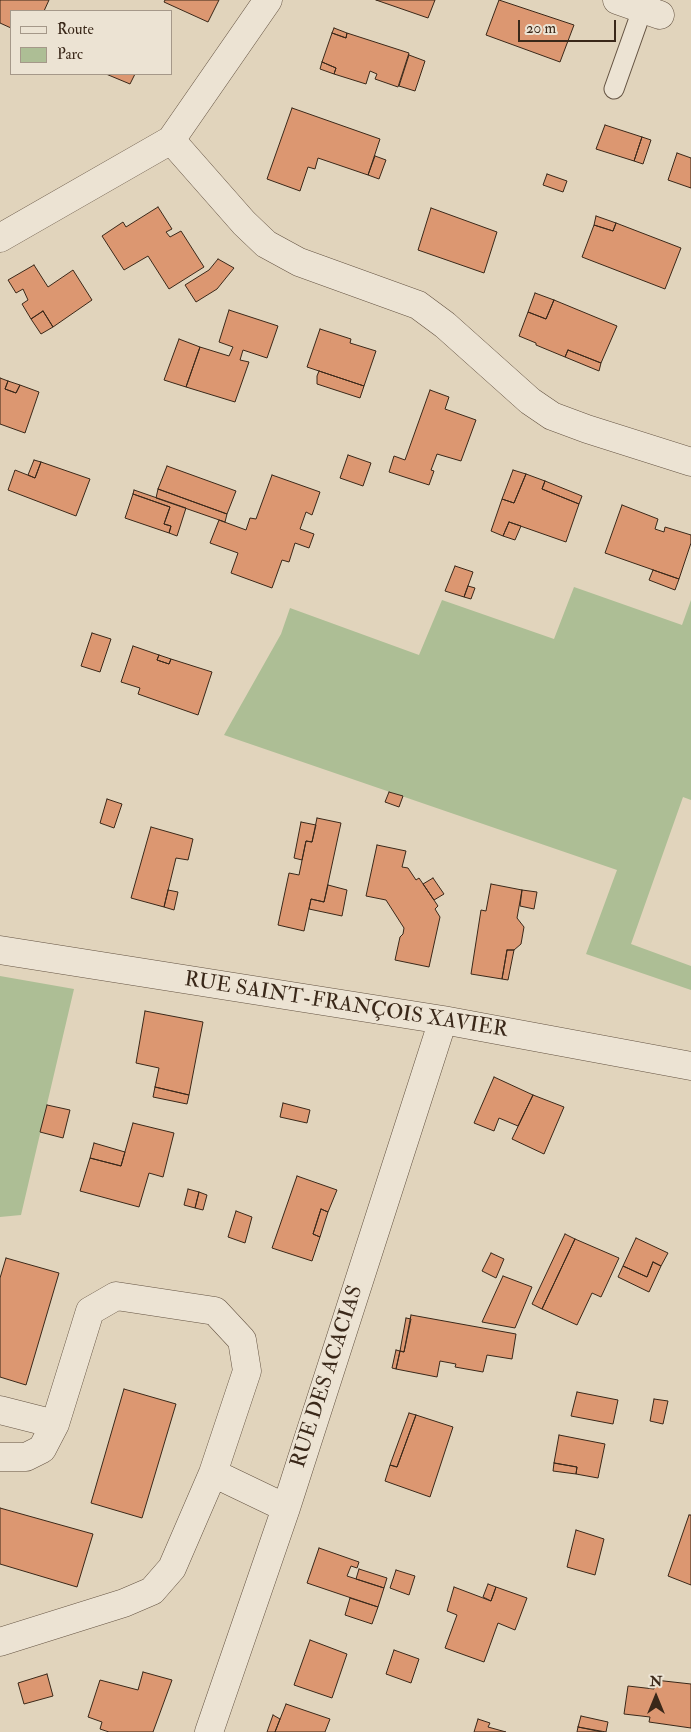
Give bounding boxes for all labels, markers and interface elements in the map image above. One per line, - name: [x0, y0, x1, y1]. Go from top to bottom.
- legend: [10, 10, 172, 75]
- scale bar: [521, 10, 618, 42]
- text: 20 m: [526, 19, 556, 38]
- text: Route: [57, 20, 94, 39]
- text: Parc: [57, 45, 83, 64]
- street label: RUE SAINT-FRANÇOIS XAVIER: [182, 968, 510, 1044]
- street label: RUE DES ACACIAS: [287, 1283, 369, 1471]
- north arrow: [631, 1672, 681, 1722]
- text: N: [650, 1673, 662, 1690]

